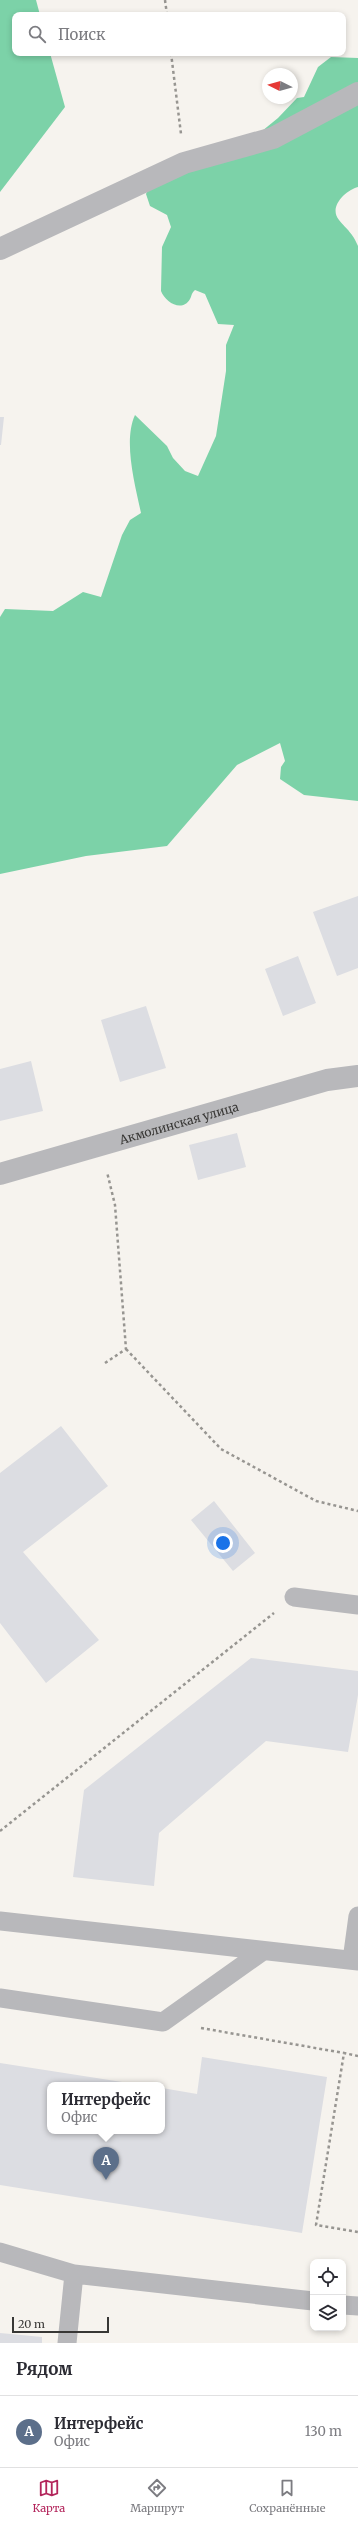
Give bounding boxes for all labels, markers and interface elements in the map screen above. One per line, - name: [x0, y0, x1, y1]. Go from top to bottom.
- search box: [12, 12, 346, 56]
- icon: search: [26, 23, 48, 45]
- text: Поиск: [58, 25, 105, 44]
- north arrow: [262, 68, 298, 104]
- street label: Акмолинская улица: [116, 1098, 241, 1147]
- your location: [213, 1533, 233, 1553]
- popup: [47, 2082, 165, 2134]
- text: Интерфейс: [61, 2090, 151, 2109]
- text: Офис: [61, 2109, 97, 2126]
- pin: A: [93, 2147, 119, 2180]
- map controls: [310, 2259, 346, 2331]
- button: locate: [310, 2259, 346, 2295]
- button: layers: [310, 2295, 346, 2331]
- scale bar: [12, 2315, 109, 2334]
- text: 20 m: [18, 2317, 45, 2331]
- text: Рядом: [16, 2358, 72, 2380]
- text: Интерфейс: [54, 2414, 144, 2433]
- text: A: [24, 2423, 34, 2440]
- text: 130 m: [305, 2423, 342, 2440]
- text: Офис: [54, 2433, 90, 2450]
- tab: Карта: [33, 2477, 65, 2515]
- tab: Маршрут: [130, 2477, 184, 2515]
- tab: Сохранённые: [249, 2477, 325, 2515]

